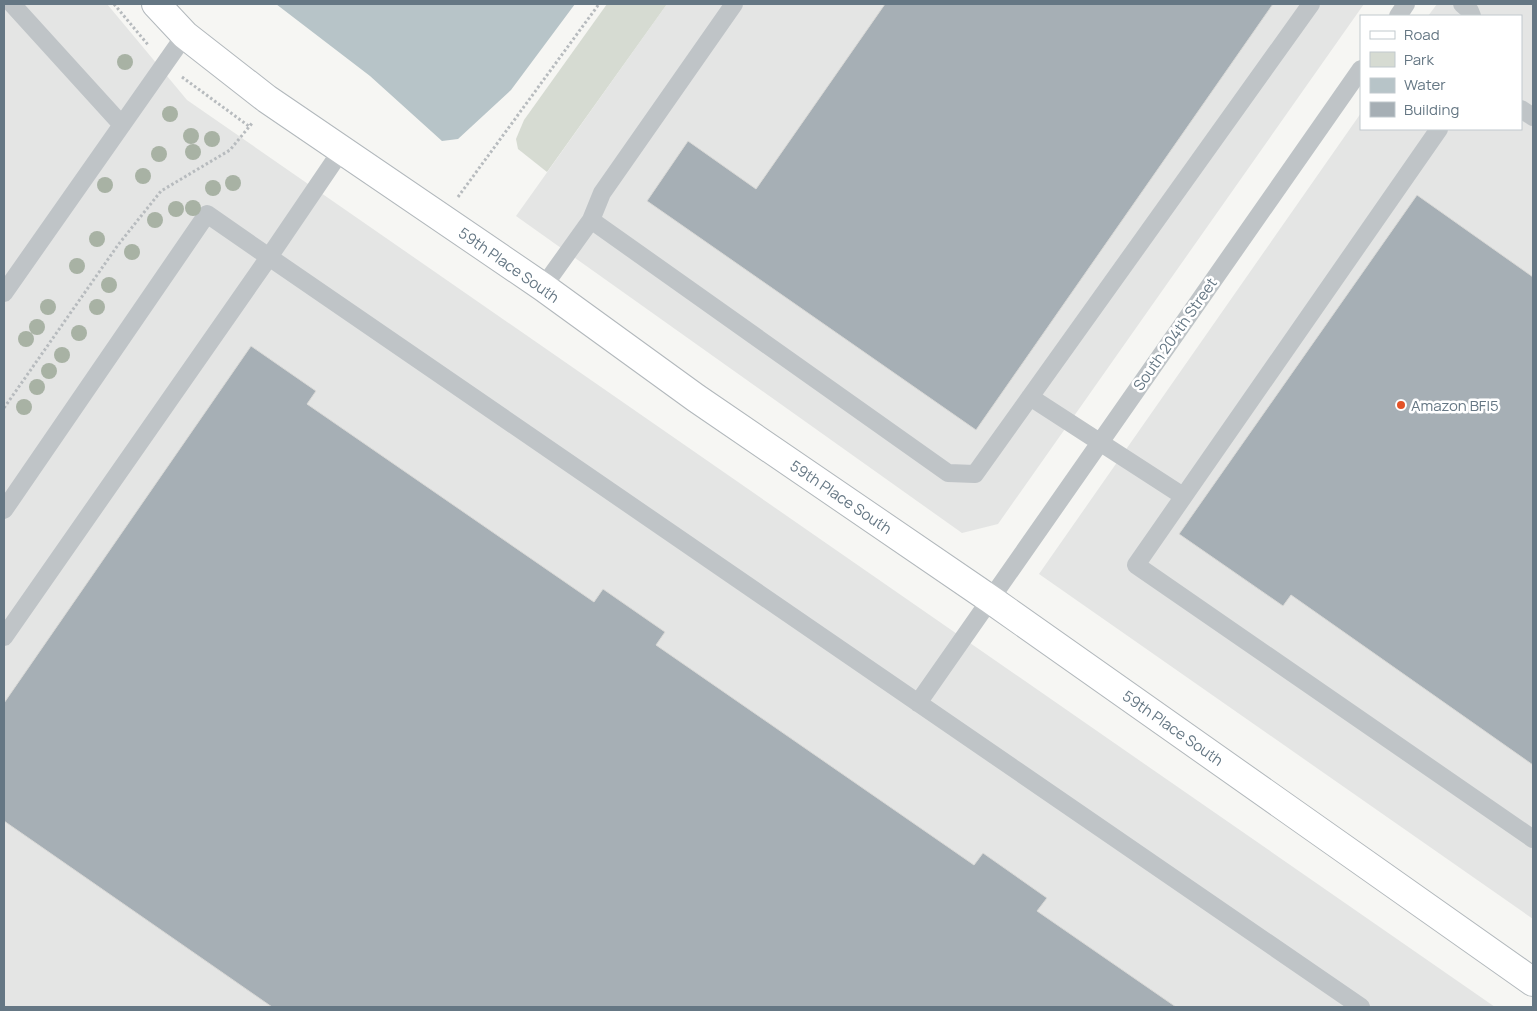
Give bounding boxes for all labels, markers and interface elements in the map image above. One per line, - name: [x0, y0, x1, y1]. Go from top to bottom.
- legend: [1360, 15, 1522, 130]
- text: Road: [1404, 24, 1440, 45]
- text: Park: [1404, 49, 1434, 70]
- text: Water: [1404, 74, 1446, 95]
- text: Building: [1404, 99, 1459, 120]
- street label: 59th Place South: [454, 222, 564, 308]
- street label: South 204th Street: [1128, 273, 1222, 395]
- place label: Amazon BFI5: [1411, 395, 1499, 416]
- marker: Amazon BFI5: [1395, 399, 1407, 411]
- street label: 59th Place South: [786, 455, 896, 539]
- street label: 59th Place South: [1118, 685, 1228, 771]

